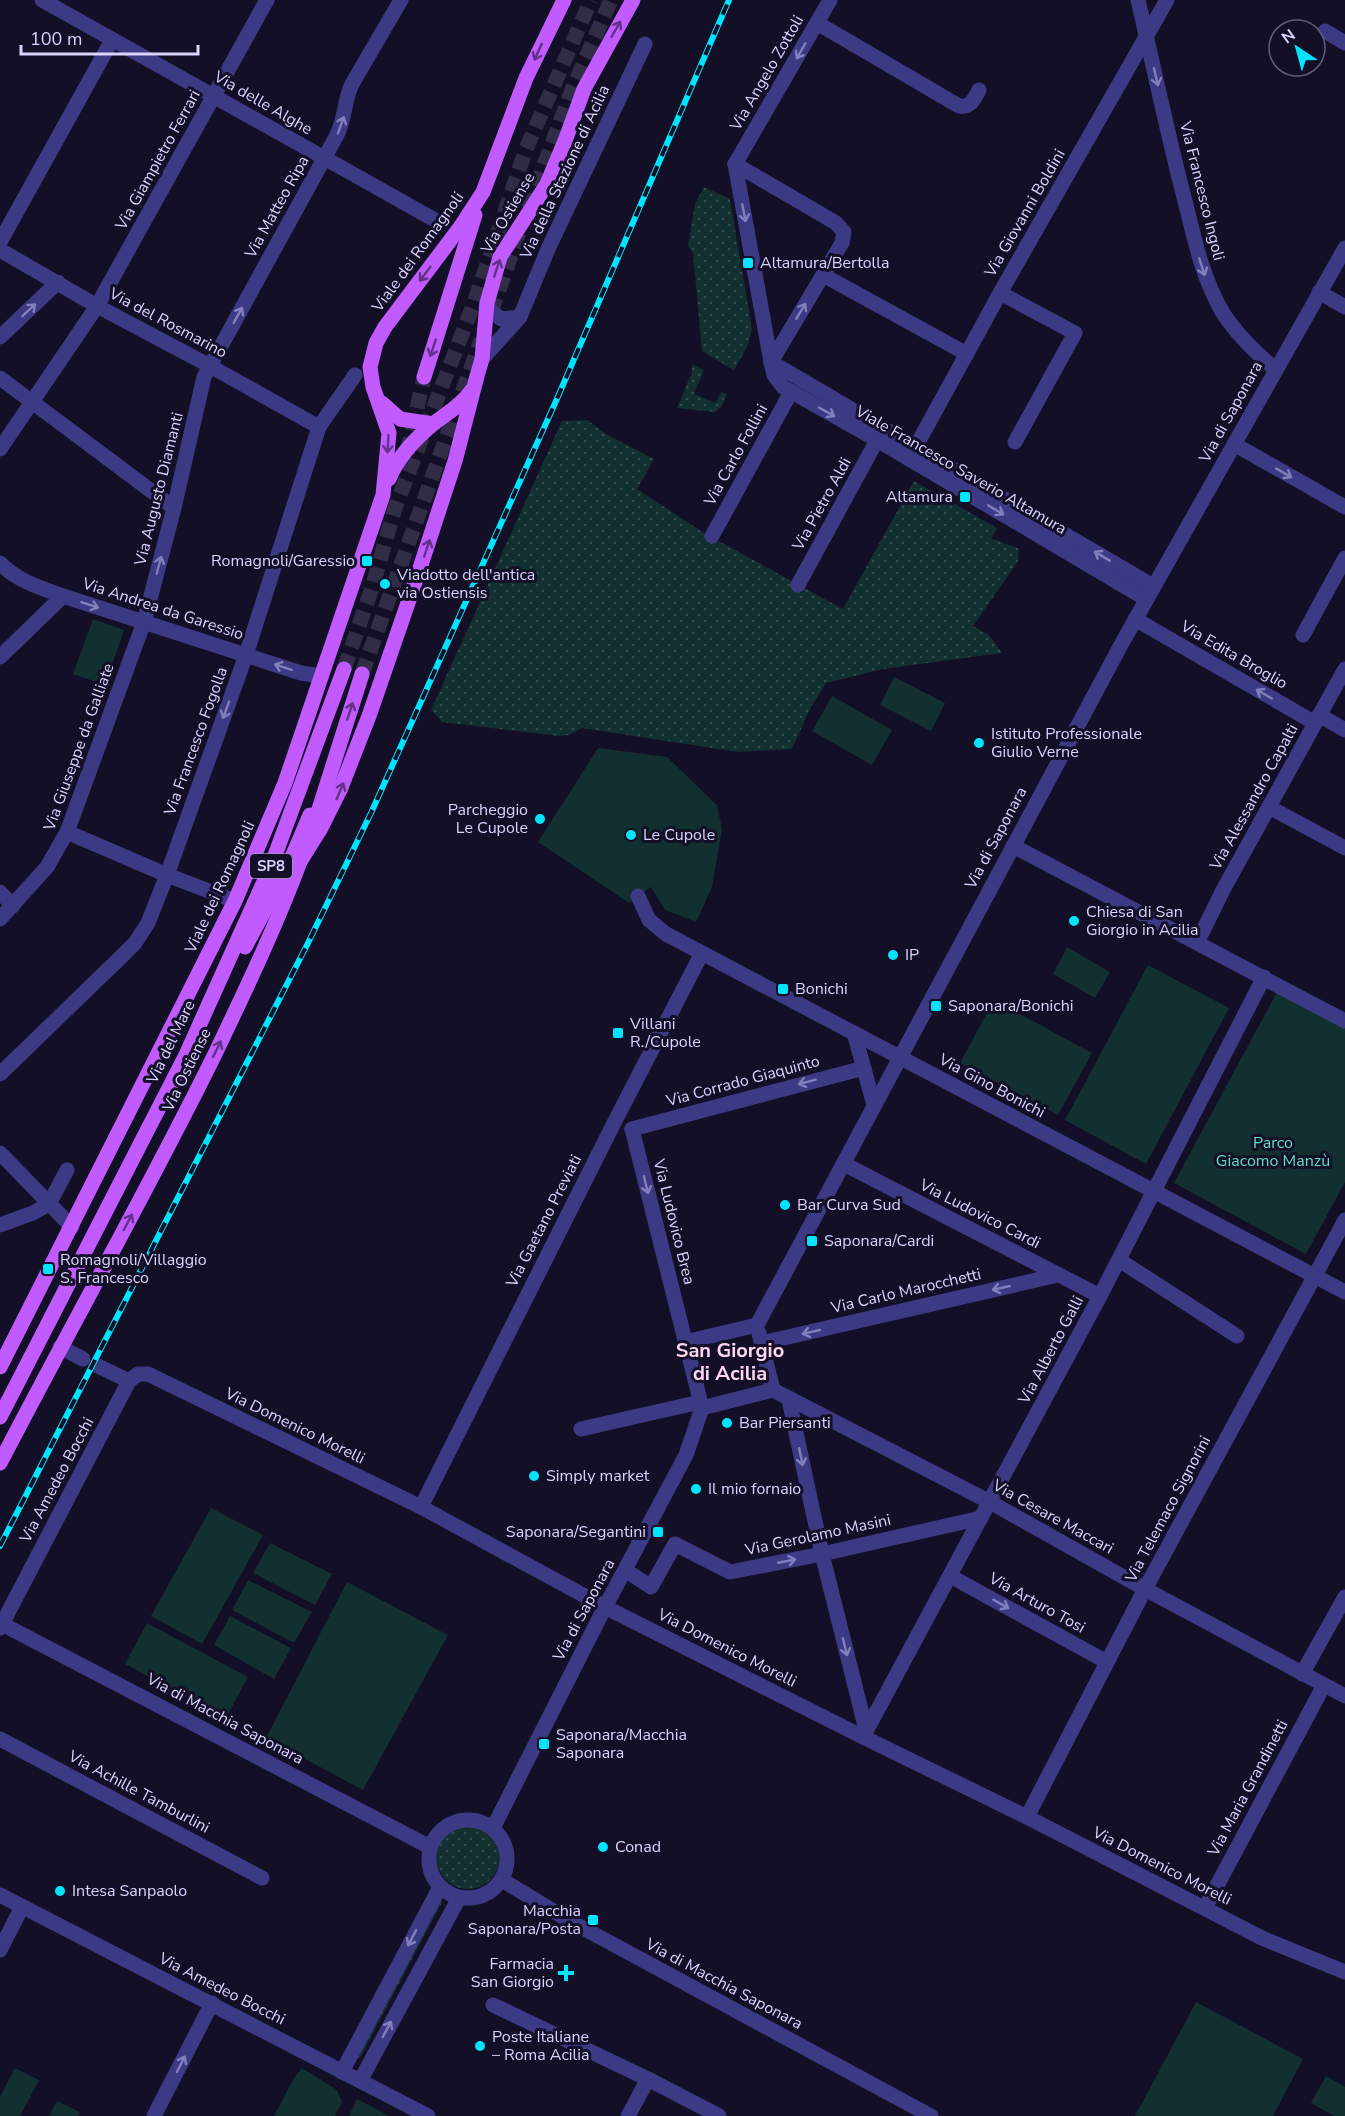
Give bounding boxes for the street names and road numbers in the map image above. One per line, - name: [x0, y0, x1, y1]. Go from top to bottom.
- street label: Via Angelo Zottoli: [725, 11, 809, 136]
- street label: Via delle Alghe: [209, 65, 316, 140]
- street label: Via della Stazione di Acilia: [515, 81, 615, 263]
- street label: Via Giampietro Ferrari: [110, 86, 206, 235]
- street label: Via Francesco Ingoli: [1174, 118, 1230, 263]
- street label: Via Giovanni Boldini: [979, 145, 1071, 282]
- street label: Via Matteo Ripa: [239, 152, 314, 263]
- street label: Via Ostiense: [475, 168, 540, 258]
- street label: Viale dei Romagnoli: [366, 187, 469, 317]
- street label: Via del Rosmarino: [104, 282, 231, 363]
- street label: Via di Saponara: [1194, 357, 1268, 468]
- street label: Via Carlo Follini: [698, 400, 773, 511]
- street label: Viale Francesco Saverio Altamura: [852, 402, 1070, 538]
- street label: Via Augusto Diamanti: [129, 410, 189, 569]
- street label: Via Pietro Aldi: [787, 454, 857, 555]
- street label: Via Andrea da Garessio: [79, 572, 247, 645]
- street label: Via Edita Broglio: [1176, 615, 1291, 695]
- street label: Via Giuseppe da Galliate: [38, 660, 120, 835]
- street label: Via Francesco Fogolla: [159, 664, 233, 819]
- street label: Via Alessandro Capalti: [1204, 720, 1303, 875]
- street label: Via di Saponara: [959, 783, 1032, 894]
- street label: Viale dei Romagnoli: [179, 817, 260, 958]
- road number: SP8: [250, 854, 292, 878]
- street label: Via del Mare: [141, 997, 201, 1088]
- street label: Via Ostiense: [157, 1025, 217, 1116]
- street label: Via Gino Bonichi: [934, 1048, 1049, 1123]
- street label: Via Corrado Giaquinto: [663, 1050, 822, 1112]
- street label: Via Gaetano Previati: [501, 1151, 587, 1292]
- street label: Via Ludovico Brea: [648, 1156, 700, 1287]
- street label: Via Ludovico Cardi: [915, 1174, 1044, 1254]
- street label: Via Carlo Marocchetti: [828, 1263, 983, 1319]
- street label: Via Alberto Galli: [1013, 1292, 1089, 1409]
- street label: Via Domenico Morelli: [220, 1382, 369, 1469]
- street label: Via Amedeo Bocchi: [14, 1413, 99, 1548]
- street label: Via Telemaco Signorini: [1120, 1432, 1216, 1587]
- street label: Via Cesare Maccari: [988, 1474, 1117, 1559]
- street label: Via Gerolamo Masini: [742, 1509, 893, 1561]
- street label: Via di Saponara: [547, 1555, 620, 1666]
- street label: Via Arturo Tosi: [984, 1567, 1089, 1639]
- street label: Via Domenico Morelli: [653, 1603, 800, 1693]
- street label: Via di Macchia Saponara: [142, 1668, 307, 1770]
- street label: Via Maria Grandinetti: [1202, 1716, 1293, 1861]
- street label: Via Achille Tamburlini: [64, 1745, 213, 1839]
- street label: Via Domenico Morelli: [1088, 1821, 1235, 1911]
- street label: Via di Macchia Saponara: [641, 1933, 806, 2035]
- street label: Via Amedeo Bocchi: [154, 1947, 289, 2030]

